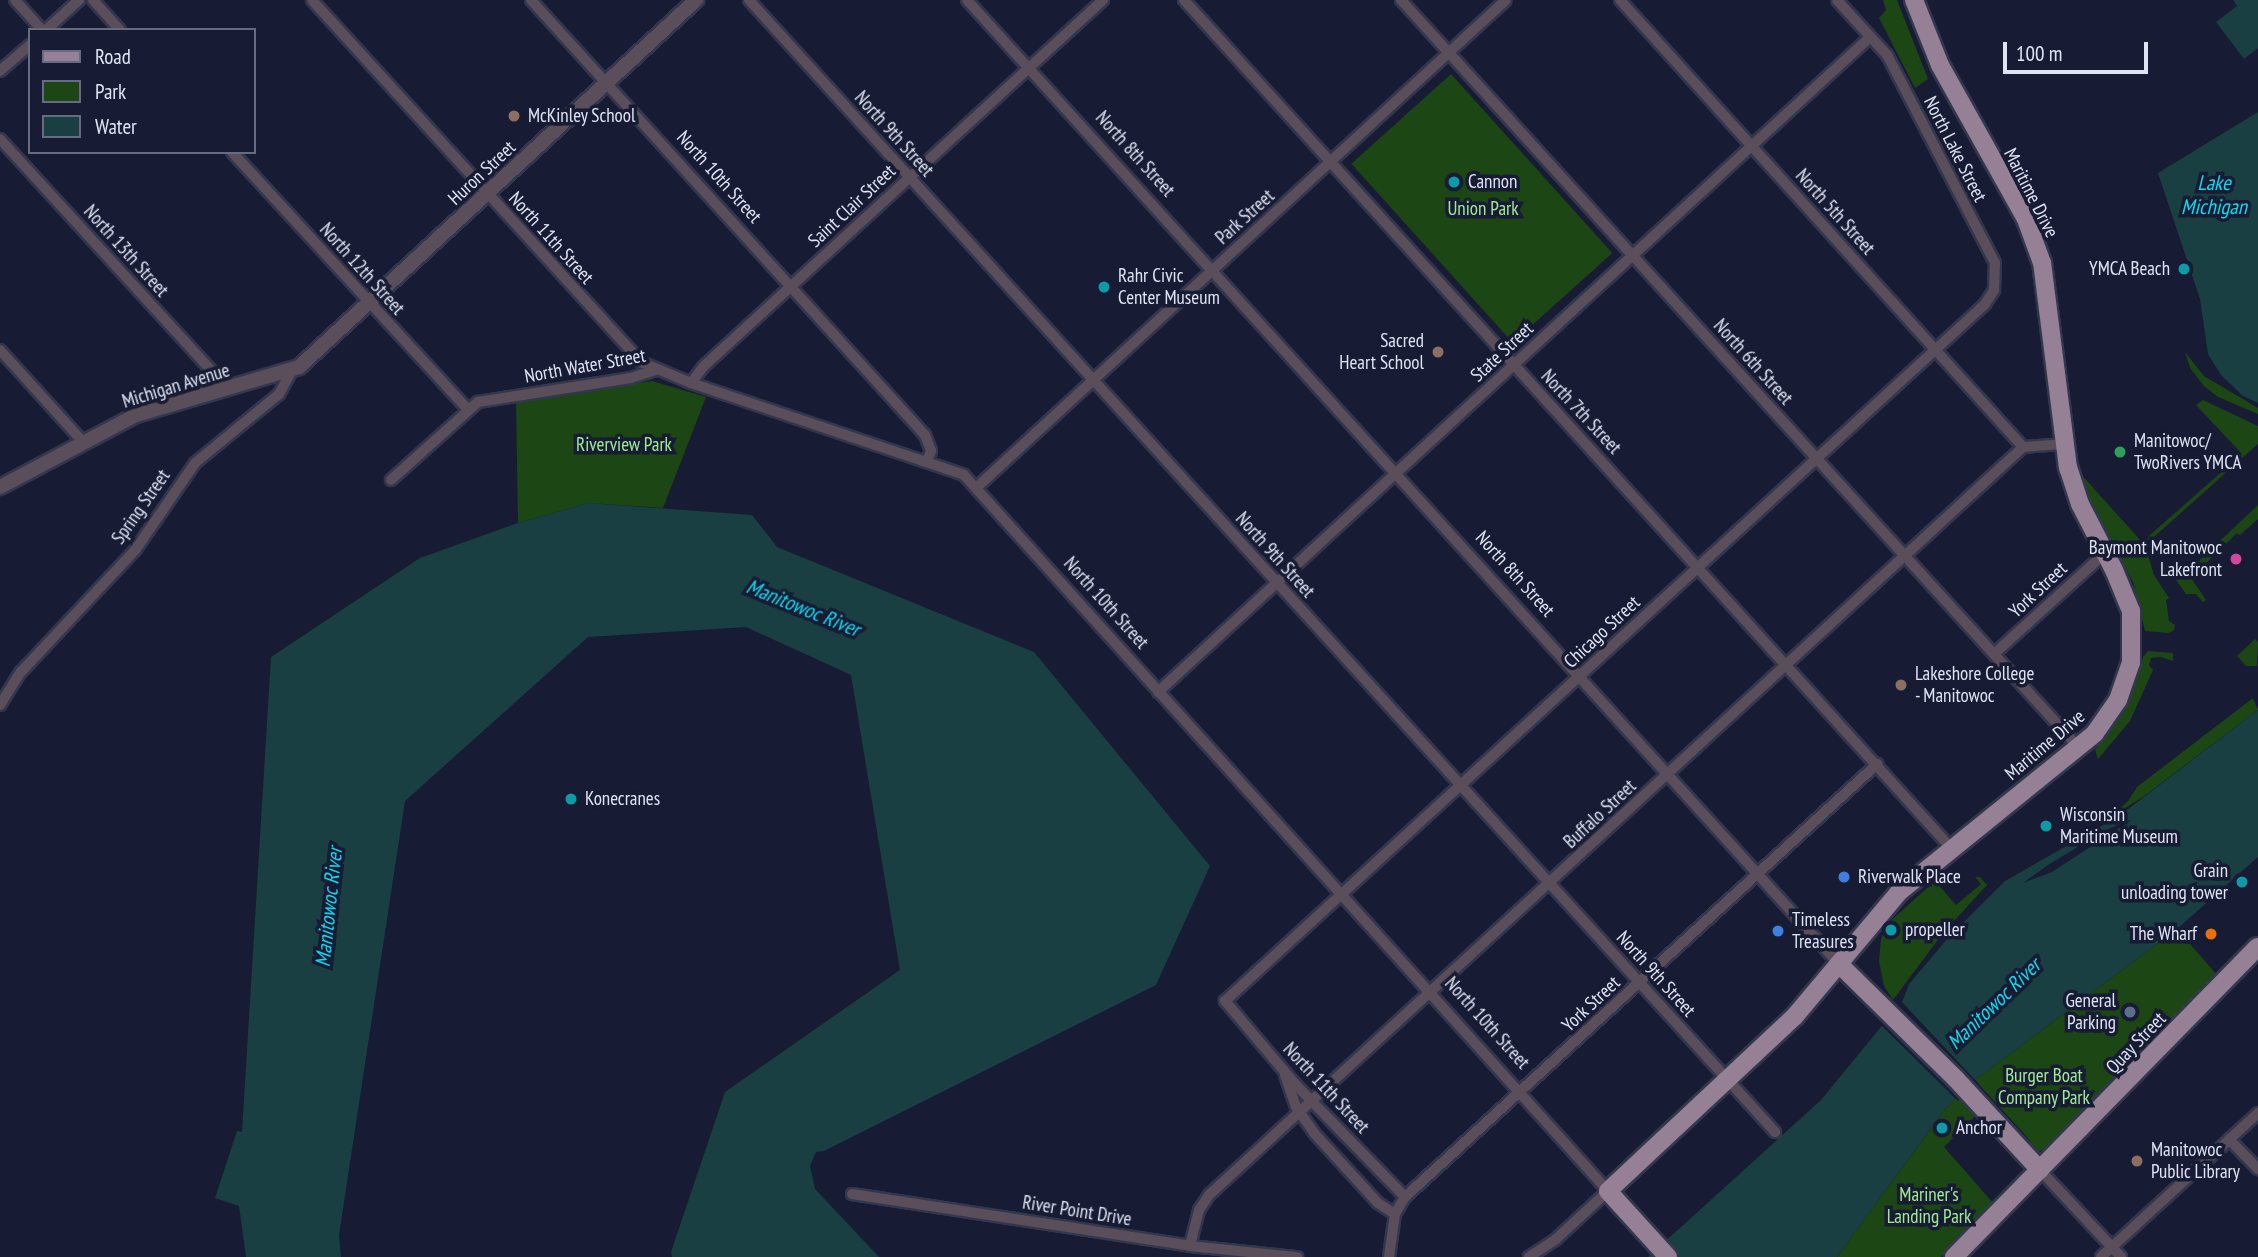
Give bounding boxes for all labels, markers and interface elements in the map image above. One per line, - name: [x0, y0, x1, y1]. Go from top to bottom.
- legend: [28, 28, 256, 154]
- scale bar: [2006, 28, 2151, 72]
- text: 100 m: [2016, 40, 2062, 67]
- text: Road: [95, 43, 131, 70]
- text: Park: [95, 78, 126, 105]
- street label: North 9th Street: [850, 87, 938, 181]
- street label: North Lake Street: [1919, 92, 1991, 206]
- place label: McKinley School: [528, 105, 636, 127]
- street label: North 8th Street: [1091, 107, 1179, 201]
- marker: McKinley School: [506, 108, 522, 124]
- text: Water: [95, 113, 137, 140]
- street label: North 10th Street: [672, 126, 766, 228]
- street label: Huron Street: [444, 136, 520, 210]
- street label: Maritime Drive: [1999, 145, 2063, 241]
- street label: Saint Clair Street: [804, 160, 900, 252]
- street label: North 5th Street: [1791, 165, 1879, 259]
- water label: Lake Michigan: [2181, 170, 2247, 220]
- place label: Cannon: [1468, 171, 1517, 193]
- marker: Cannon: [1446, 174, 1462, 190]
- street label: Park Street: [1211, 185, 1279, 249]
- street label: North 11th Street: [504, 187, 598, 289]
- park label: Union Park: [1447, 198, 1519, 220]
- street label: North 13th Street: [79, 200, 173, 302]
- street label: North 12th Street: [315, 218, 409, 320]
- place label: YMCA Beach: [2088, 258, 2170, 280]
- marker: YMCA Beach: [2176, 261, 2192, 277]
- place label: Rahr Civic Center Museum: [1118, 265, 1220, 309]
- marker: Rahr Civic Center Museum: [1096, 279, 1112, 295]
- street label: North 6th Street: [1709, 315, 1797, 409]
- street label: State Street: [1466, 317, 1538, 387]
- place label: Sacred Heart School: [1339, 330, 1424, 374]
- street label: North Water Street: [522, 344, 648, 388]
- marker: Sacred Heart School: [1430, 344, 1446, 360]
- street label: Michigan Avenue: [119, 359, 233, 413]
- street label: North 7th Street: [1536, 365, 1626, 459]
- place label: Manitowoc/ TwoRivers YMCA: [2134, 430, 2242, 474]
- park label: Riverview Park: [576, 434, 672, 456]
- marker: Manitowoc/ TwoRivers YMCA: [2112, 444, 2128, 460]
- street label: Spring Street: [107, 465, 175, 549]
- street label: North 9th Street: [1231, 508, 1319, 602]
- street label: North 8th Street: [1471, 527, 1559, 621]
- place label: Baymont Manitowoc Lakefront: [2089, 537, 2222, 581]
- marker: Baymont Manitowoc Lakefront: [2228, 551, 2244, 567]
- street label: North 10th Street: [1059, 552, 1153, 654]
- street label: York Street: [2004, 557, 2072, 623]
- water label: Manitowoc River: [742, 574, 864, 642]
- street label: Chicago Street: [1559, 591, 1645, 673]
- place label: Lakeshore College - Manitowoc: [1915, 663, 2034, 707]
- marker: Lakeshore College - Manitowoc: [1893, 677, 1909, 693]
- street label: Maritime Drive: [2000, 705, 2090, 785]
- street label: Buffalo Street: [1559, 775, 1641, 853]
- place label: Konecranes: [585, 788, 660, 810]
- marker: Konecranes: [563, 791, 579, 807]
- place label: Wisconsin Maritime Museum: [2060, 804, 2178, 848]
- marker: Wisconsin Maritime Museum: [2038, 818, 2054, 834]
- water label: Manitowoc River: [310, 846, 348, 968]
- place label: Grain unloading tower: [2121, 860, 2228, 904]
- place label: Riverwalk Place: [1858, 866, 1961, 888]
- marker: Riverwalk Place: [1836, 869, 1852, 885]
- marker: Grain unloading tower: [2234, 874, 2250, 890]
- place label: Timeless Treasures: [1792, 909, 1854, 953]
- place label: propeller: [1905, 919, 1965, 941]
- marker: propeller: [1883, 922, 1899, 938]
- marker: Timeless Treasures: [1770, 923, 1786, 939]
- place label: The Wharf: [2129, 923, 2197, 945]
- marker: The Wharf: [2203, 926, 2219, 942]
- street label: North 9th Street: [1612, 927, 1700, 1021]
- water label: Manitowoc River: [1942, 953, 2046, 1055]
- street label: York Street: [1557, 971, 1625, 1037]
- street label: North 10th Street: [1440, 972, 1534, 1074]
- place label: General Parking: [2065, 990, 2116, 1034]
- marker: General Parking: [2122, 1004, 2138, 1020]
- street label: Quay Street: [2101, 1007, 2171, 1079]
- street label: North 11th Street: [1278, 1038, 1374, 1138]
- park label: Burger Boat Company Park: [1998, 1065, 2090, 1109]
- place label: Anchor: [1956, 1117, 2002, 1139]
- marker: Anchor: [1934, 1120, 1950, 1136]
- place label: Manitowoc Public Library: [2151, 1139, 2240, 1183]
- marker: Manitowoc Public Library: [2129, 1153, 2145, 1169]
- park label: Mariner's Landing Park: [1887, 1184, 1971, 1228]
- street label: River Point Drive: [1021, 1191, 1133, 1231]

